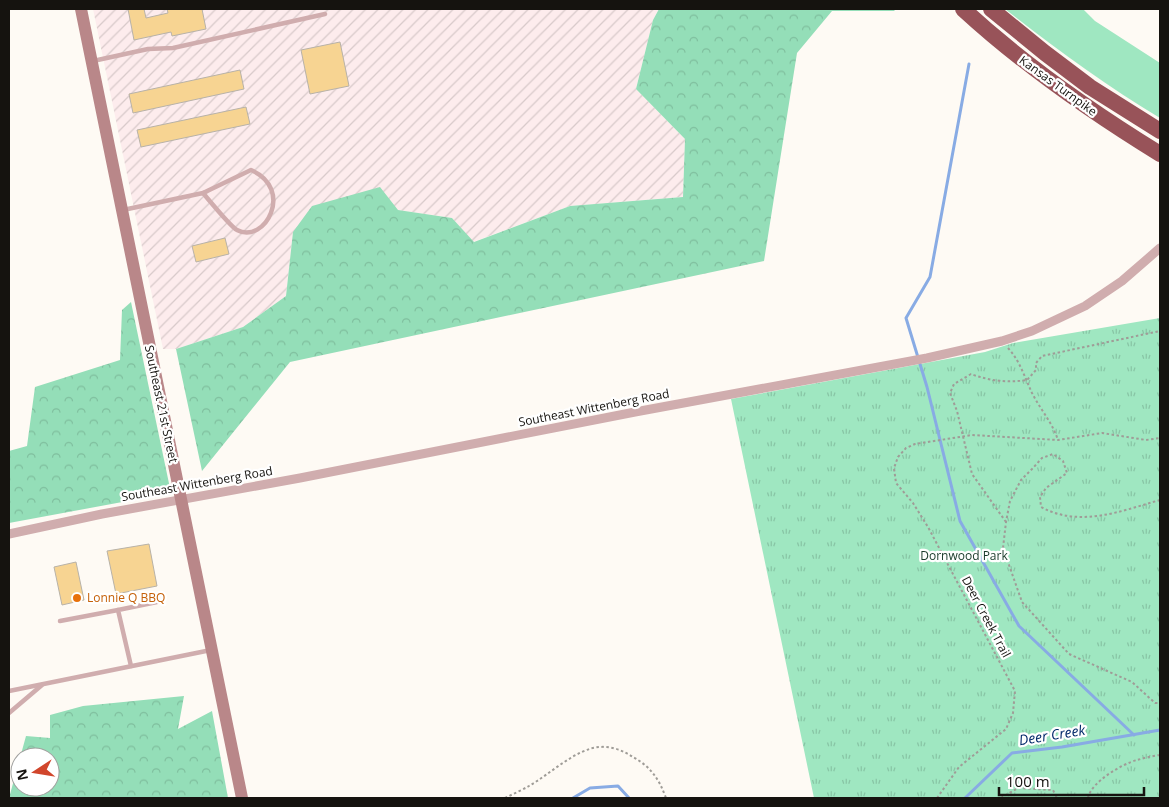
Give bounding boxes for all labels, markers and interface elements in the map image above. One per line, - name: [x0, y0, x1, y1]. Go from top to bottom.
- street label: Kansas Turnpike: [1016, 52, 1101, 120]
- street label: Southeast 21st Street: [141, 344, 182, 464]
- street label: Southeast Wittenberg Road: [517, 385, 671, 430]
- street label: Southeast Wittenberg Road: [120, 462, 274, 505]
- park label: Dornwood Park: [920, 547, 1008, 564]
- street label: Deer Creek Trail: [958, 573, 1015, 660]
- place label: Lonnie Q BBQ: [87, 589, 165, 606]
- marker: Lonnie Q BBQ: [71, 592, 83, 604]
- water label: Deer Creek: [1017, 720, 1088, 749]
- north arrow: [10, 747, 60, 797]
- scale bar: [999, 764, 1144, 796]
- text: N: [11, 767, 32, 782]
- text: 100 m: [1006, 771, 1050, 791]

